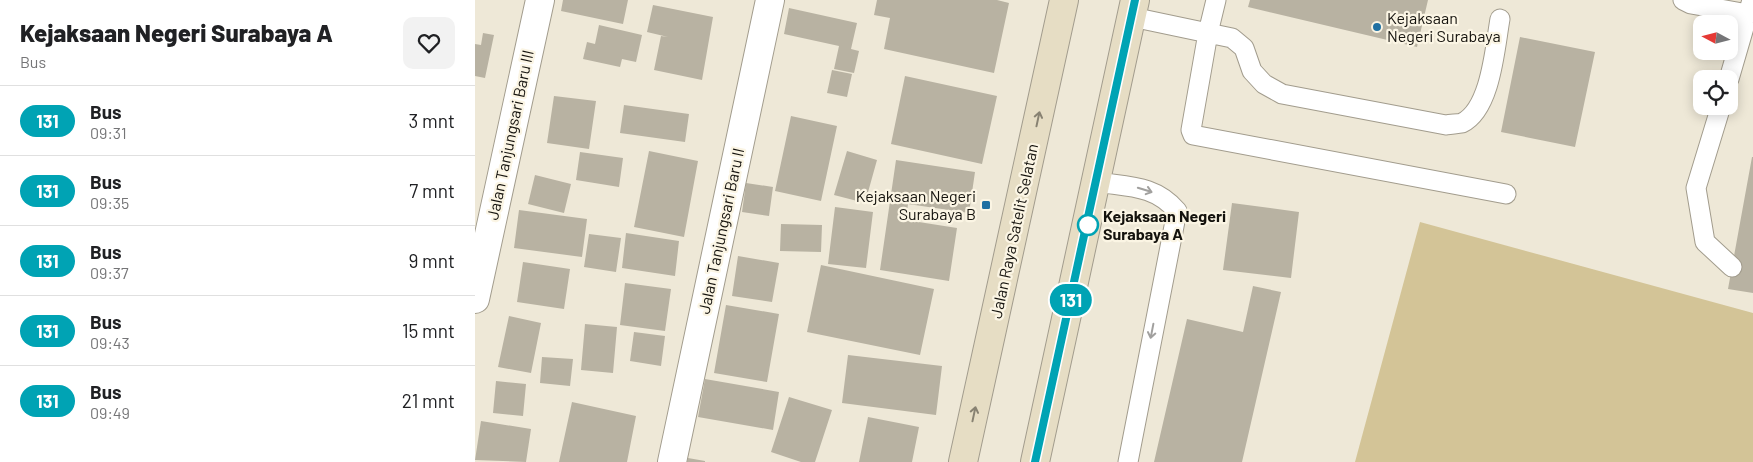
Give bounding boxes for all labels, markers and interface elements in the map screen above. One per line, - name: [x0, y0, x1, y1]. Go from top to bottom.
- place label: Kejaksaan Negeri Surabaya: [1387, 8, 1501, 45]
- north arrow: [1693, 15, 1737, 60]
- map controls: [1693, 15, 1738, 115]
- button: heart: [403, 17, 455, 69]
- text: Kejaksaan Negeri Surabaya A: [20, 18, 333, 47]
- marker: Kejaksaan Negeri Surabaya: [1371, 21, 1383, 33]
- street label: Jalan Tanjungsari Baru III: [482, 48, 537, 222]
- text: Bus: [20, 52, 46, 71]
- button: locate: [1693, 70, 1738, 115]
- text: Bus: [90, 100, 122, 123]
- text: 3 mnt: [409, 109, 455, 132]
- text: 131: [36, 110, 59, 132]
- one-way arrow: [1034, 111, 1044, 127]
- text: 09:31: [90, 123, 127, 142]
- street label: Jalan Raya Satelit Selatan: [986, 142, 1041, 320]
- street label: Jalan Tanjungsari Baru II: [694, 146, 747, 316]
- text: Bus: [90, 170, 122, 193]
- text: 7 mnt: [409, 179, 455, 202]
- text: 131: [36, 180, 59, 202]
- place label: Kejaksaan Negeri Surabaya B: [856, 186, 976, 223]
- one-way arrow: [1137, 186, 1153, 196]
- text: 09:35: [90, 193, 129, 212]
- marker: Kejaksaan Negeri Surabaya B: [980, 199, 992, 211]
- place label: Kejaksaan Negeri Surabaya A: [1103, 206, 1226, 243]
- marker: Kejaksaan Negeri Surabaya A: [1077, 214, 1099, 236]
- text: Bus: [90, 240, 122, 263]
- text: 9 mnt: [408, 249, 455, 272]
- text: 131: [36, 250, 59, 272]
- text: 09:37: [90, 263, 129, 282]
- line badge: 131: [1042, 284, 1100, 316]
- text: 131: [1060, 289, 1082, 311]
- text: Bus: [90, 310, 122, 333]
- text: 15 mnt: [402, 319, 455, 342]
- text: 131: [36, 320, 59, 342]
- one-way arrow: [1147, 323, 1157, 339]
- text: 09:43: [90, 333, 130, 352]
- text: Bus: [90, 380, 122, 403]
- text: 21 mnt: [402, 389, 455, 412]
- text: 131: [36, 390, 59, 412]
- text: 09:49: [90, 403, 130, 422]
- one-way arrow: [970, 407, 979, 423]

